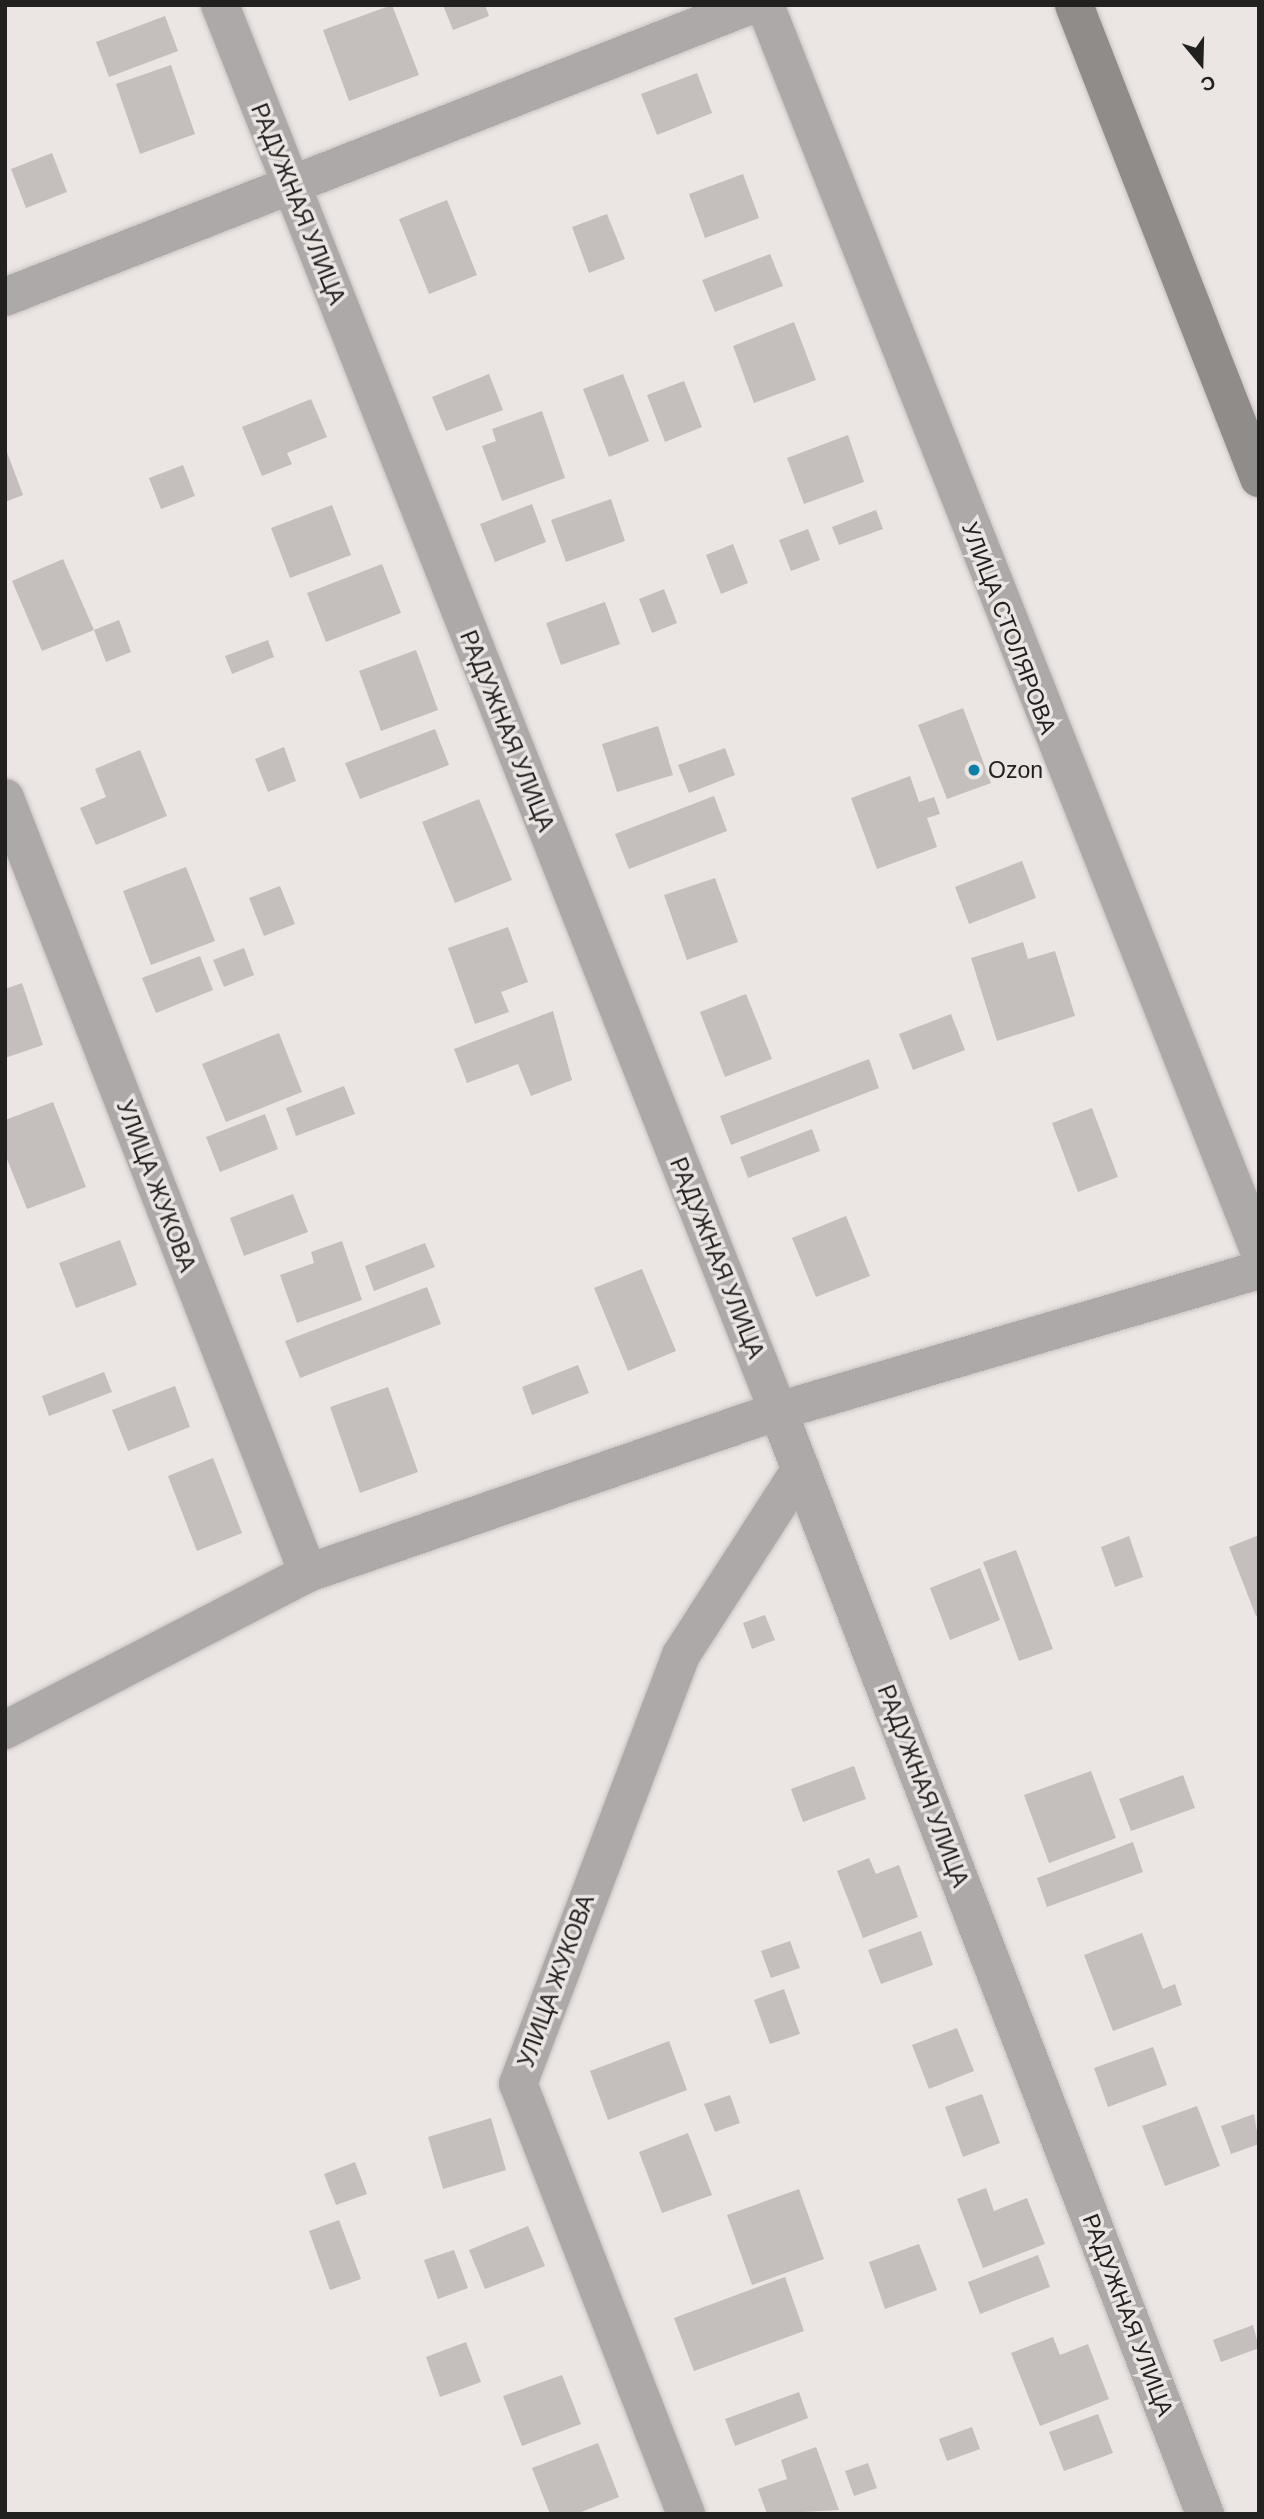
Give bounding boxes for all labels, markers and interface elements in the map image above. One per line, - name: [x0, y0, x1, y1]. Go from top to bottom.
- north arrow: [1166, 28, 1236, 98]
- text: С: [1198, 71, 1218, 95]
- street label: РАДУЖНАЯ УЛИЦА: [245, 99, 351, 309]
- street label: УЛИЦА СТОЛЯРОВА: [956, 518, 1062, 738]
- street label: РАДУЖНАЯ УЛИЦА: [454, 626, 560, 836]
- place label: Ozon: [988, 756, 1043, 784]
- marker: Ozon: [966, 762, 982, 778]
- street label: УЛИЦА ЖУКОВА: [111, 1096, 201, 1276]
- street label: РАДУЖНАЯ УЛИЦА: [664, 1153, 770, 1363]
- street label: РАДУЖНАЯ УЛИЦА: [872, 1681, 974, 1891]
- street label: УЛИЦА ЖУКОВА: [512, 1891, 600, 2071]
- street label: РАДУЖНАЯ УЛИЦА: [1077, 2210, 1179, 2420]

